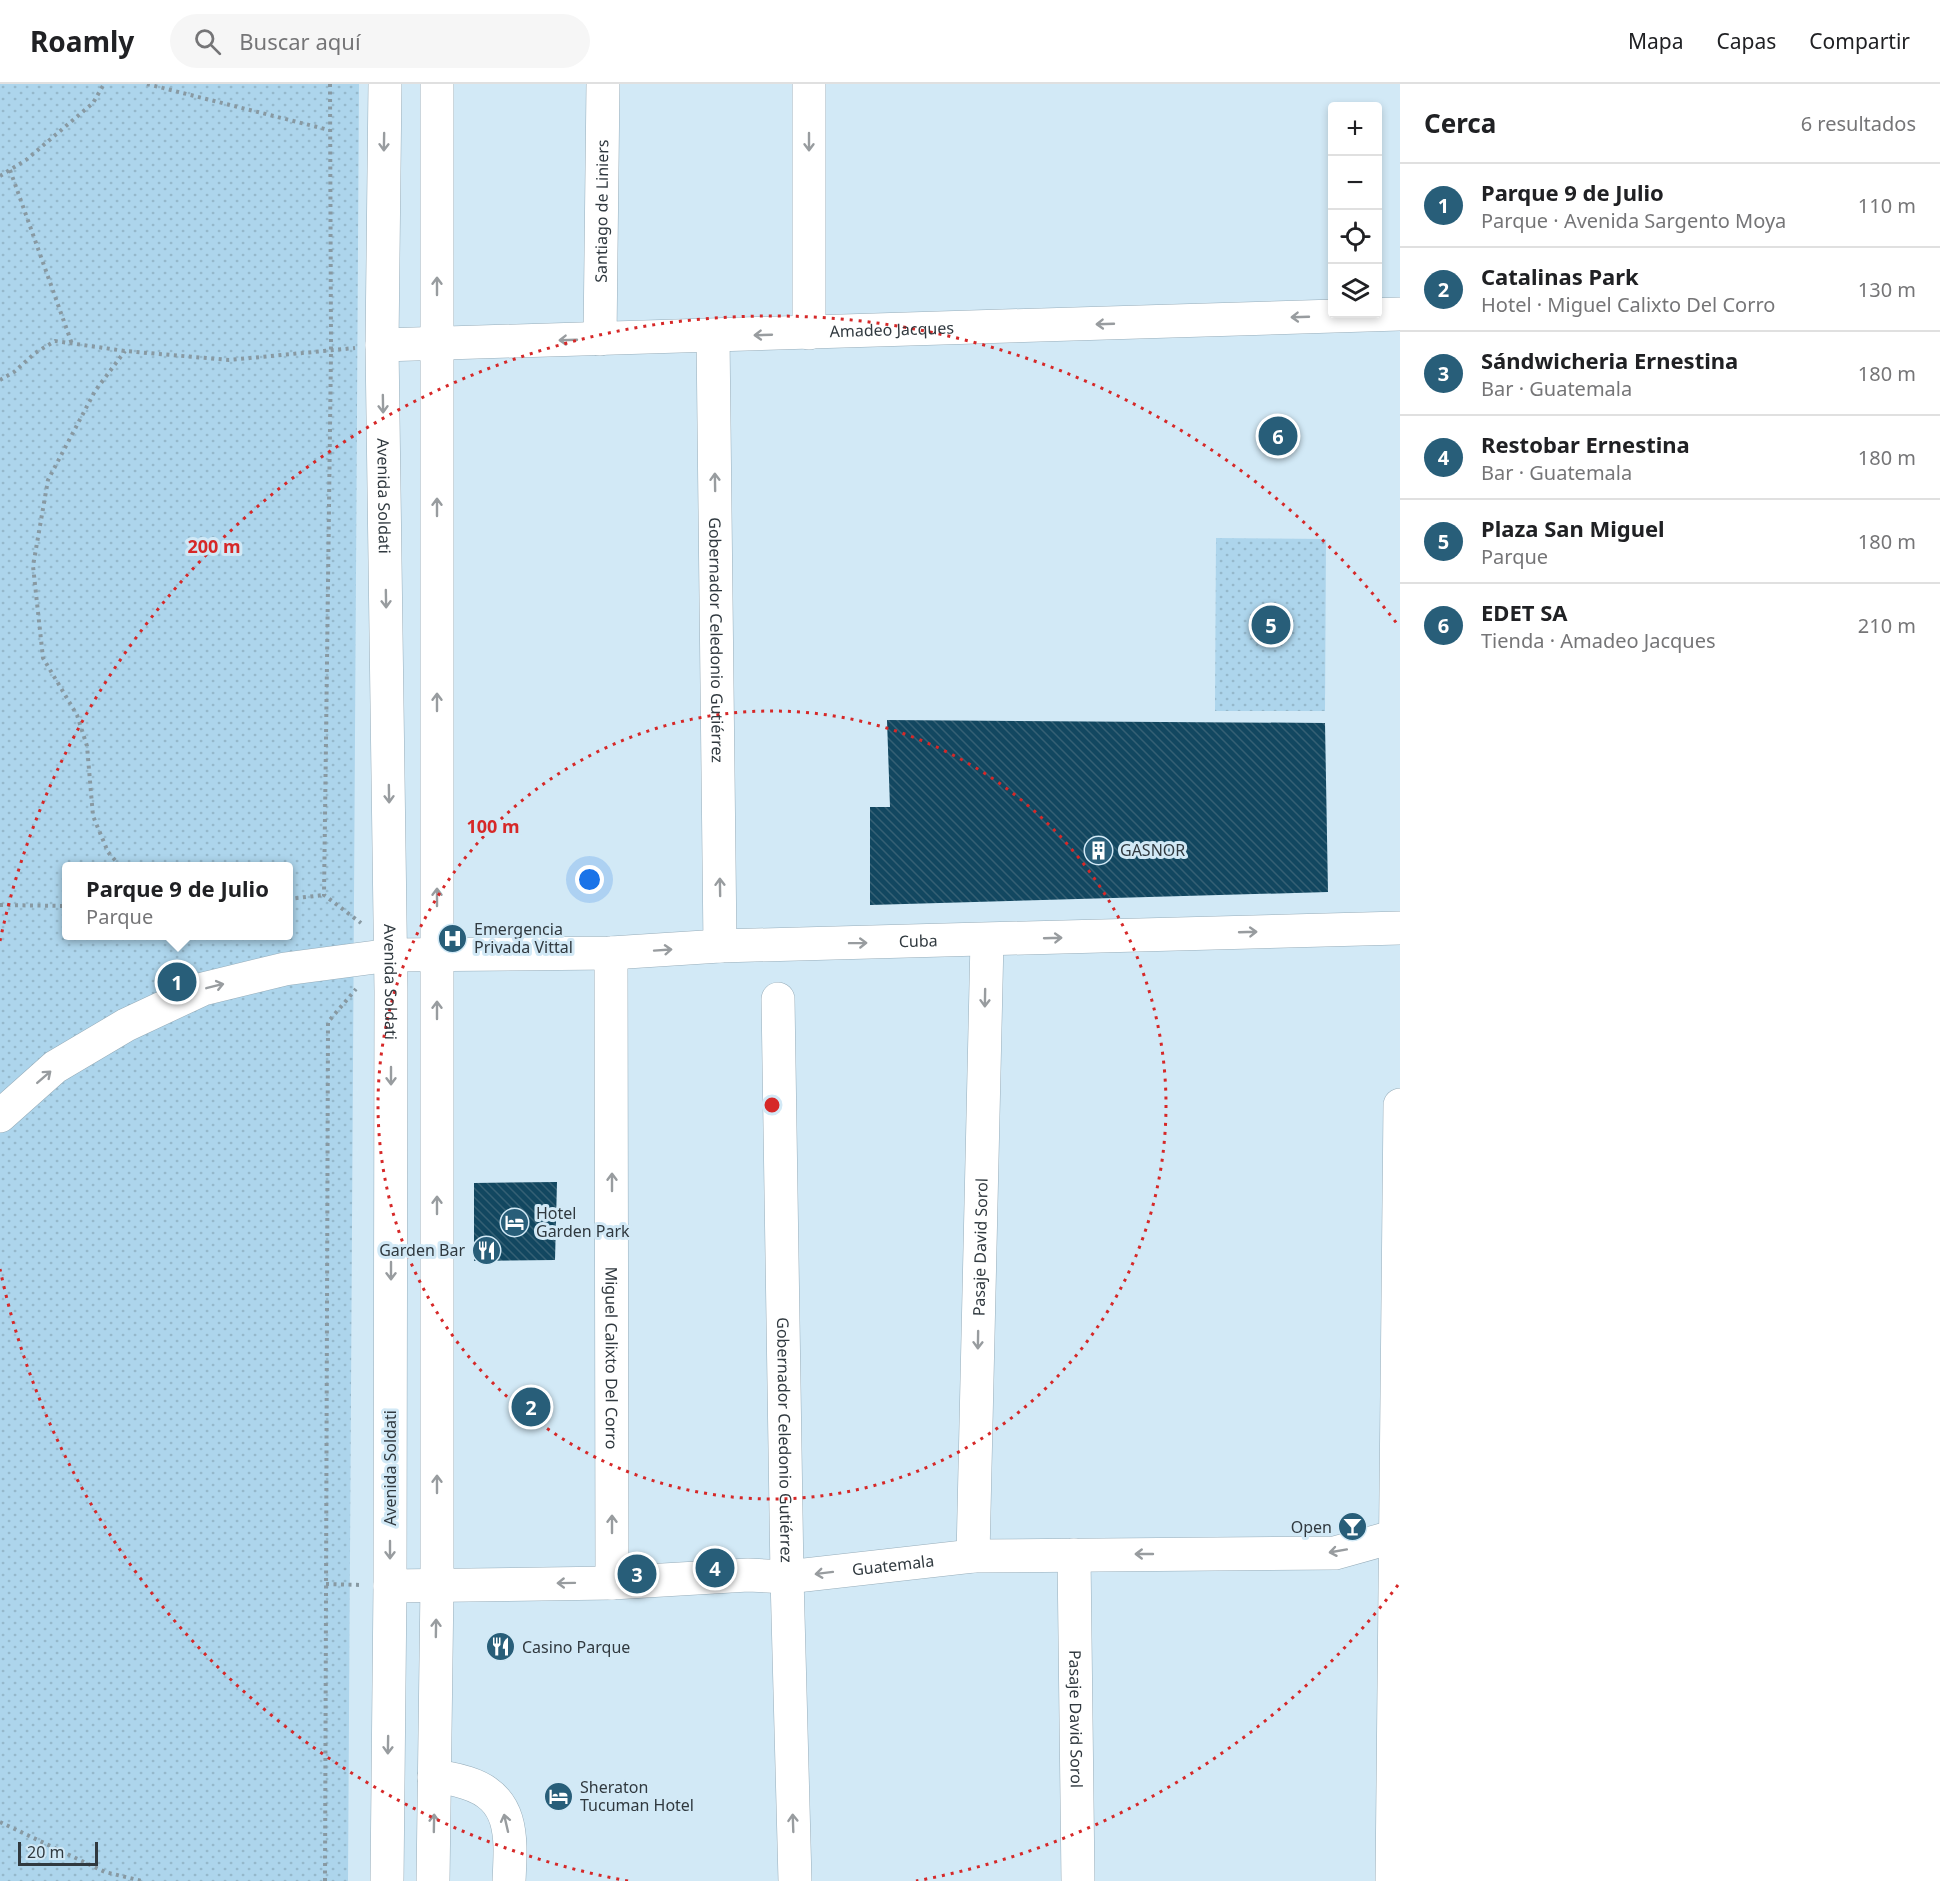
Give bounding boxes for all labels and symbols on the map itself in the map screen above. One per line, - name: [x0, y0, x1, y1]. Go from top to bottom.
- one-way arrow: [379, 132, 390, 152]
- one-way arrow: [803, 132, 815, 152]
- street label: Santiago de Liniers: [590, 139, 613, 283]
- one-way arrow: [431, 276, 443, 296]
- one-way arrow: [1290, 311, 1310, 323]
- street label: Amadeo Jacques: [829, 317, 954, 342]
- one-way arrow: [1095, 318, 1115, 329]
- one-way arrow: [753, 329, 773, 340]
- one-way arrow: [558, 335, 578, 346]
- one-way arrow: [378, 393, 389, 413]
- pin: 6: [1258, 414, 1298, 458]
- street label: Avenida Soldati: [372, 438, 396, 554]
- one-way arrow: [709, 473, 720, 493]
- one-way arrow: [431, 498, 443, 518]
- street label: Gobernador Celedonio Gutiérrez: [704, 517, 729, 763]
- text: 200 m: [187, 534, 241, 558]
- one-way arrow: [381, 588, 392, 608]
- pin: 5: [1252, 602, 1290, 648]
- one-way arrow: [431, 693, 443, 713]
- one-way arrow: [383, 783, 395, 803]
- text: 100 m: [466, 814, 520, 838]
- building icon: GASNOR: [1083, 834, 1115, 866]
- place label: GASNOR: [1120, 839, 1185, 861]
- your location: [575, 865, 604, 894]
- one-way arrow: [714, 878, 726, 898]
- one-way arrow: [431, 888, 443, 908]
- place label: Emergencia Privada Vittal: [474, 918, 573, 958]
- hospital icon: Emergencia Privada Vittal: [437, 922, 469, 954]
- street label: Avenida Soldati: [379, 924, 402, 1040]
- one-way arrow: [1237, 927, 1257, 938]
- street label: Cuba: [899, 929, 938, 952]
- one-way arrow: [1042, 932, 1062, 944]
- one-way arrow: [847, 937, 867, 948]
- one-way arrow: [653, 944, 673, 955]
- pin: 1: [158, 960, 196, 1004]
- one-way arrow: [205, 980, 224, 992]
- one-way arrow: [980, 988, 991, 1008]
- one-way arrow: [431, 1001, 443, 1021]
- one-way arrow: [385, 1066, 397, 1086]
- one-way arrow: [36, 1070, 51, 1084]
- centre of rings: [762, 1095, 782, 1115]
- one-way arrow: [606, 1173, 618, 1193]
- street label: Pasaje David Sorol: [967, 1178, 993, 1316]
- one-way arrow: [431, 1196, 443, 1216]
- place label: Hotel Garden Park: [536, 1202, 630, 1242]
- hotel icon: Hotel Garden Park: [499, 1206, 531, 1238]
- restaurant icon: Garden Bar: [470, 1234, 502, 1266]
- place label: Garden Bar: [379, 1239, 465, 1261]
- one-way arrow: [385, 1261, 397, 1281]
- street label: Miguel Calixto Del Corro: [600, 1267, 623, 1449]
- street label: Gobernador Celedonio Gutiérrez: [772, 1317, 798, 1563]
- one-way arrow: [972, 1330, 983, 1350]
- pin: 2: [512, 1384, 550, 1430]
- street label: Avenida Soldati: [379, 1410, 401, 1526]
- one-way arrow: [431, 1475, 443, 1495]
- bar icon: Open: [1337, 1511, 1369, 1543]
- one-way arrow: [606, 1515, 618, 1535]
- place label: Open: [1291, 1516, 1332, 1538]
- one-way arrow: [384, 1540, 396, 1560]
- pin: 4: [696, 1546, 734, 1590]
- one-way arrow: [1329, 1546, 1349, 1557]
- street label: Guatemala: [851, 1549, 935, 1581]
- one-way arrow: [1134, 1549, 1154, 1560]
- pin: 3: [618, 1552, 656, 1596]
- one-way arrow: [814, 1568, 834, 1579]
- one-way arrow: [557, 1577, 577, 1589]
- one-way arrow: [431, 1618, 442, 1638]
- restaurant icon: Casino Parque: [485, 1631, 517, 1663]
- place label: Casino Parque: [522, 1636, 630, 1658]
- street label: Pasaje David Sorol: [1064, 1650, 1088, 1788]
- one-way arrow: [382, 1735, 394, 1755]
- place label: Sheraton Tucuman Hotel: [580, 1776, 694, 1816]
- hotel icon: Sheraton Tucuman Hotel: [543, 1780, 575, 1812]
- one-way arrow: [428, 1813, 439, 1833]
- one-way arrow: [788, 1813, 799, 1833]
- one-way arrow: [500, 1814, 512, 1833]
- scale bar: [18, 1839, 98, 1866]

